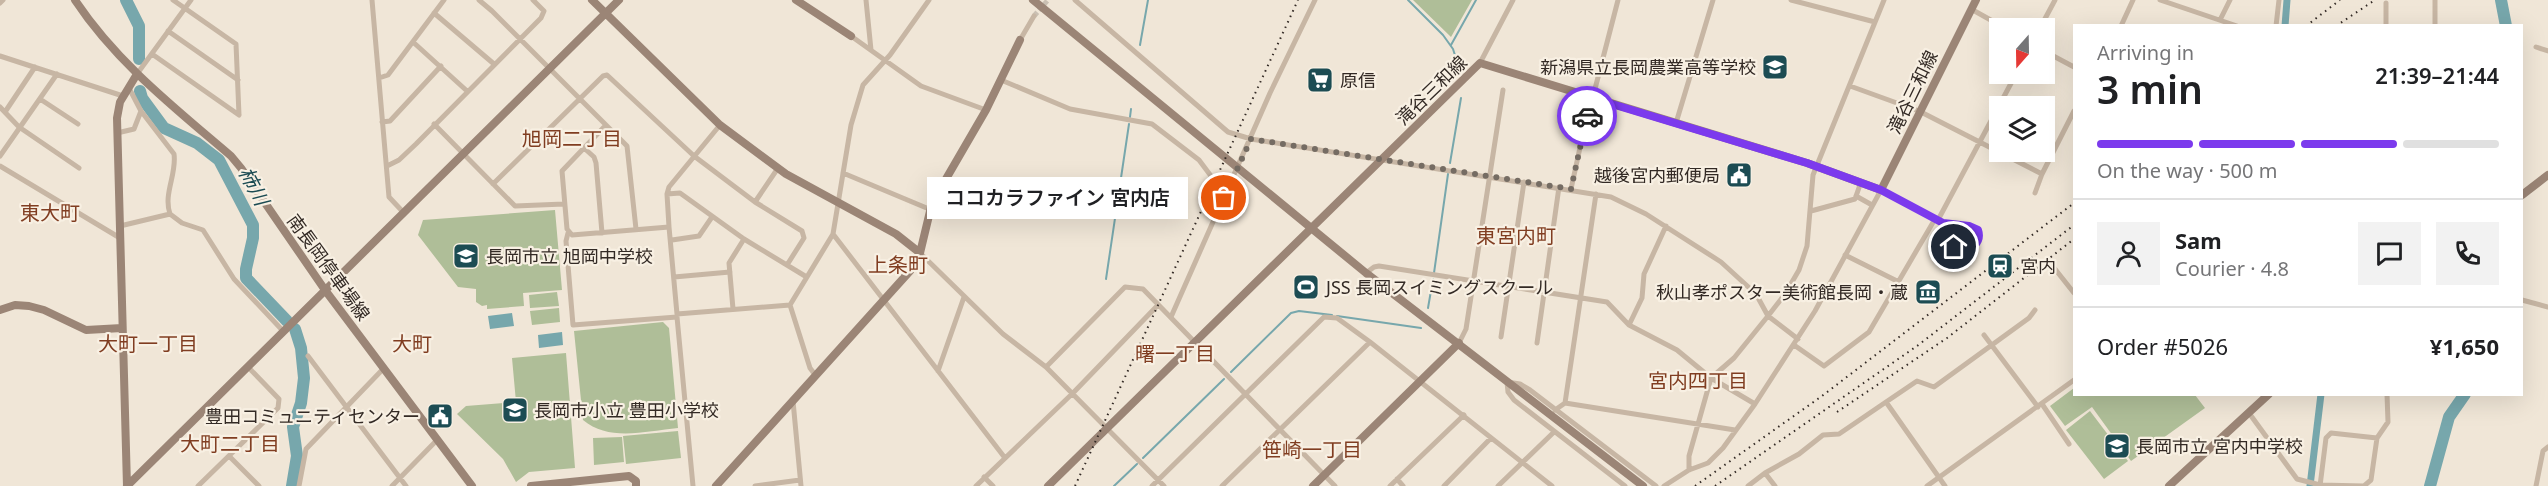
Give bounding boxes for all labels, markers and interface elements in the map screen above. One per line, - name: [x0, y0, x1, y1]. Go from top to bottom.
- north arrow: [1989, 18, 2055, 84]
- map controls: [1989, 18, 2055, 162]
- text: Arriving in: [2097, 39, 2194, 66]
- street label: 滝谷三和線: [1881, 46, 1943, 138]
- street label: 滝谷三和線: [1390, 50, 1472, 130]
- school or university icon: 新潟県立長岡農業高等学校: [1760, 52, 1790, 82]
- place label: 新潟県立長岡農業高等学校: [1540, 55, 1756, 79]
- text: 21:39–21:44: [2375, 60, 2499, 90]
- text: 3 min: [2097, 62, 2203, 115]
- supermarket icon: 原信: [1305, 65, 1335, 95]
- place label: 原信: [1340, 68, 1376, 92]
- courier: [1557, 86, 1617, 146]
- button: layers: [1989, 96, 2055, 162]
- icon: car: [1571, 100, 1604, 133]
- district label: 旭岡二丁目: [522, 125, 622, 152]
- text: On the way · 500 m: [2097, 157, 2277, 184]
- public building icon: 越後宮内郵便局: [1724, 160, 1754, 190]
- water label: 柿川: [233, 162, 276, 212]
- place label: 越後宮内郵便局: [1594, 163, 1720, 187]
- pin: [1198, 172, 1249, 223]
- callout: ココカラファイン 宮内店: [927, 177, 1188, 219]
- icon: bag: [1207, 181, 1240, 214]
- text: ココカラファイン 宮内店: [945, 184, 1170, 211]
- district label: 東大町: [20, 199, 80, 226]
- street label: 南長岡停車場線: [282, 209, 376, 325]
- pin: [1928, 221, 1979, 272]
- district label: 東宮内町: [1476, 222, 1556, 249]
- button: person: [2097, 222, 2160, 285]
- button: chat: [2358, 222, 2421, 285]
- button: phone: [2436, 222, 2499, 285]
- text: Sam: [2175, 225, 2222, 255]
- icon: home: [1937, 230, 1970, 263]
- school or university icon: 長岡市立 旭岡中学校: [451, 241, 481, 271]
- place label: 長岡市立 旭岡中学校: [486, 244, 653, 268]
- district label: 上条町: [868, 251, 928, 278]
- station icon: 宮内: [1985, 251, 2015, 281]
- place label: 宮内: [2020, 254, 2056, 278]
- text: Courier · 4.8: [2175, 255, 2289, 282]
- sports icon: JSS 長岡スイミングスクール: [1291, 272, 1321, 302]
- place label: JSS 長岡スイミングスクール: [1324, 275, 1553, 299]
- museum icon: 秋山孝ポスター美術館長岡・蔵: [1913, 277, 1943, 307]
- place label: 秋山孝ポスター美術館長岡・蔵: [1656, 280, 1908, 304]
- district label: 大町一丁目: [98, 330, 198, 357]
- district label: 大町: [392, 330, 432, 357]
- text: Order #5026: [2097, 331, 2228, 361]
- text: ¥1,650: [2430, 331, 2499, 361]
- district label: 曙一丁目: [1135, 340, 1215, 367]
- district label: 宮内四丁目: [1648, 367, 1748, 394]
- school or university icon: 長岡市小立 豊田小学校: [500, 395, 530, 425]
- place label: 長岡市小立 豊田小学校: [534, 398, 719, 422]
- public building icon: 豊田コミュニティセンター: [425, 401, 455, 431]
- place label: 豊田コミュニティセンター: [205, 404, 420, 428]
- district label: 大町二丁目: [180, 430, 280, 457]
- school or university icon: 長岡市立 宮内中学校: [2102, 431, 2132, 461]
- place label: 長岡市立 宮内中学校: [2136, 434, 2303, 458]
- district label: 笹崎一丁目: [1262, 436, 1362, 463]

